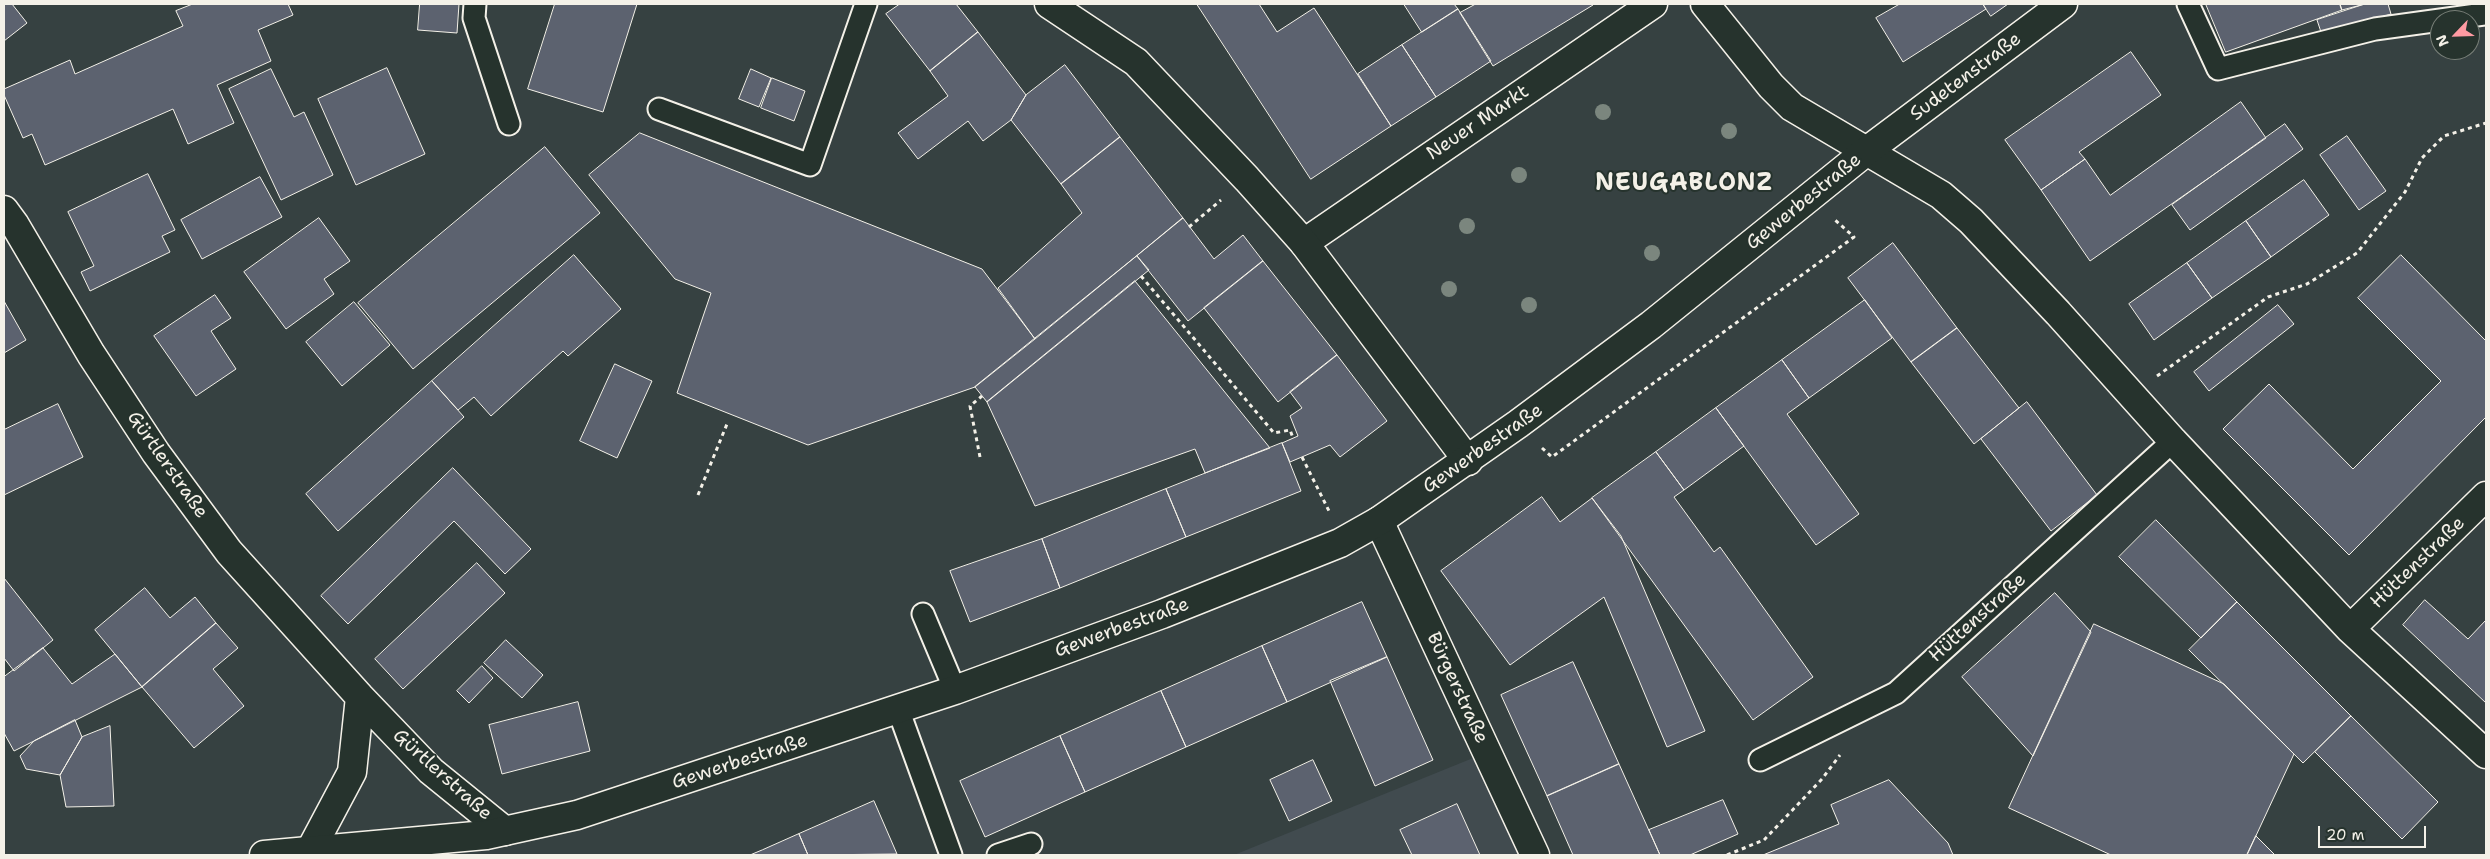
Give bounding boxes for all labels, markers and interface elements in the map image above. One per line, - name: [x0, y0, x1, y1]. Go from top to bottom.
- north arrow: [2430, 10, 2480, 60]
- street label: Sudetenstraße: [1906, 28, 2026, 126]
- text: N: [2432, 32, 2453, 49]
- street label: Neuer Markt: [1423, 80, 1533, 166]
- street label: Gewerbestraße: [1742, 149, 1866, 255]
- district label: NEUGABLONZ: [1594, 170, 1774, 198]
- street label: Gewerbestraße: [1419, 399, 1547, 499]
- street label: Gürtlerstraße: [122, 407, 212, 523]
- street label: Hüttenstraße: [2366, 512, 2470, 614]
- street label: Hüttenstraße: [1925, 569, 2031, 667]
- street label: Gewerbestraße: [1052, 593, 1192, 663]
- street label: Bürgerstraße: [1421, 629, 1493, 747]
- street label: Gürtlerstraße: [388, 724, 496, 826]
- street label: Gewerbestraße: [669, 729, 811, 795]
- scale bar: [2320, 816, 2428, 848]
- text: 20 m: [2326, 825, 2365, 845]

